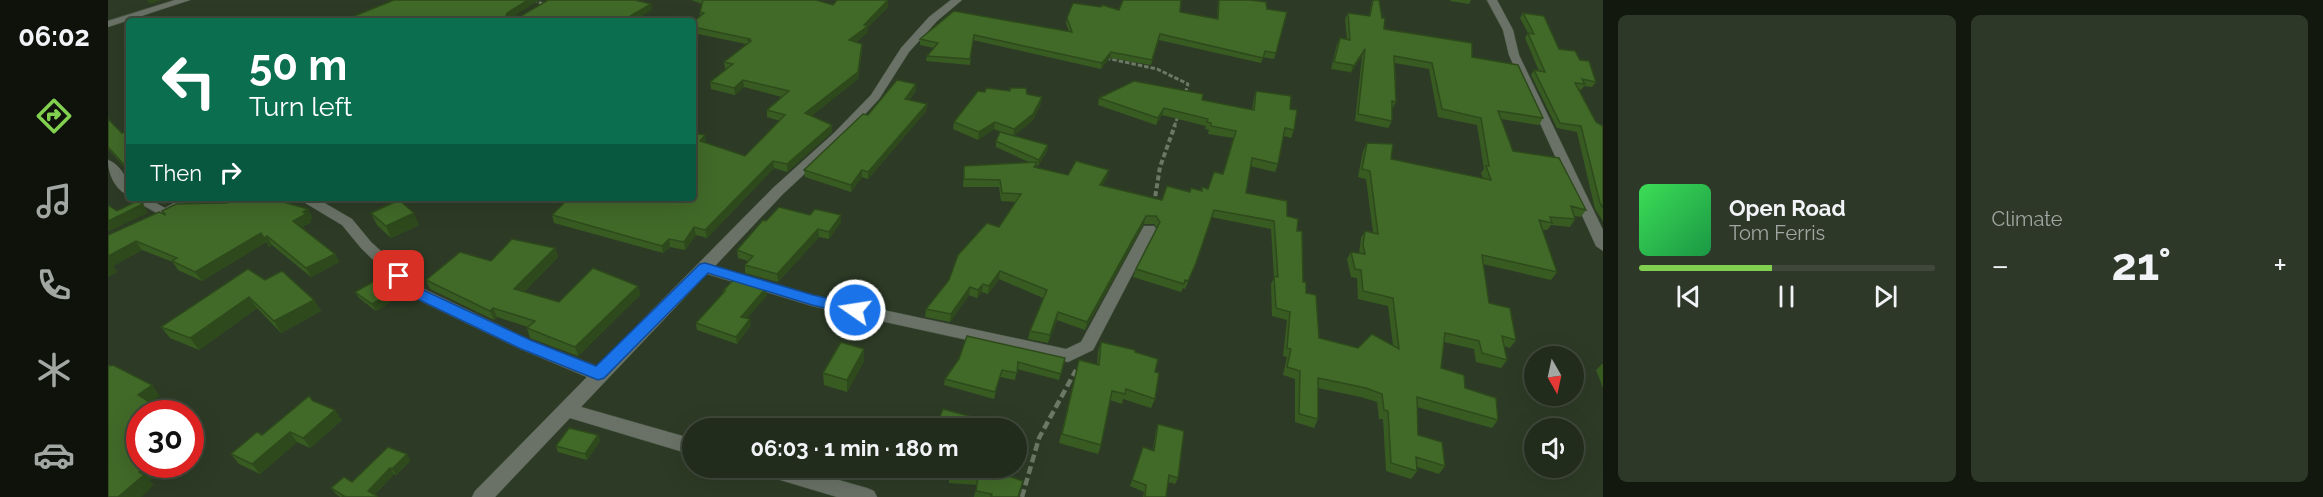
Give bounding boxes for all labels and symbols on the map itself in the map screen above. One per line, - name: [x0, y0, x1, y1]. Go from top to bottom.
- pin: [373, 250, 424, 301]
- position arrow: [823, 278, 887, 342]
- north arrow: [1524, 346, 1584, 406]
- speed limit sign: 30: [126, 400, 204, 478]

